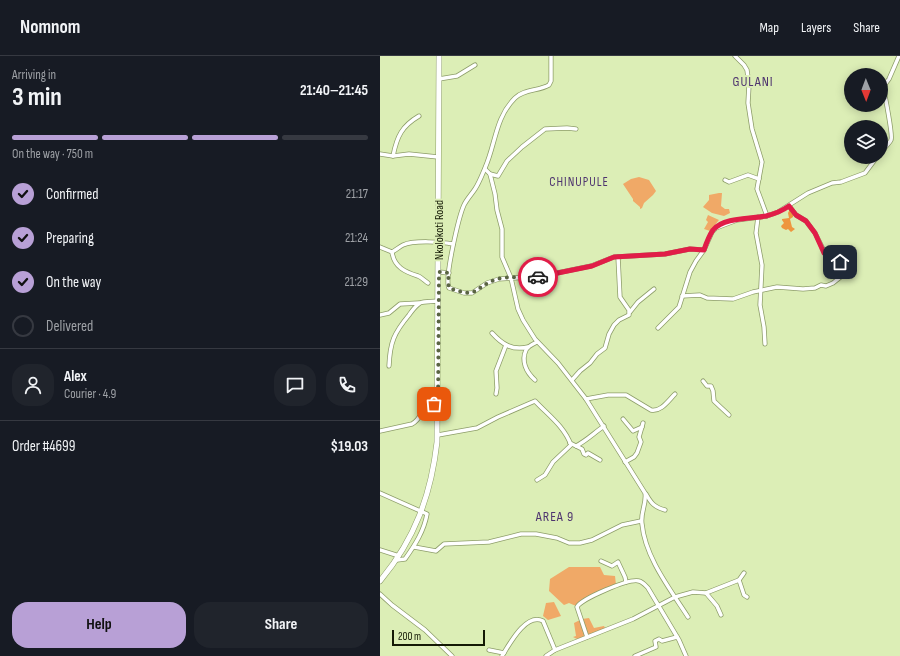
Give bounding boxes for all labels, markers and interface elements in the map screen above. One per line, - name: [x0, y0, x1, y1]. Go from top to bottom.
- text: Nomnom: [20, 16, 80, 39]
- text: Map: [759, 19, 779, 36]
- text: Layers: [801, 19, 831, 36]
- text: Share: [853, 19, 880, 36]
- text: Arriving in: [12, 67, 56, 83]
- north arrow: [844, 68, 888, 112]
- map controls: [844, 68, 888, 164]
- district label: GULANI: [732, 73, 774, 90]
- text: 21:40–21:45: [300, 81, 368, 100]
- text: 3 min: [12, 82, 62, 113]
- button: layers: [844, 120, 888, 164]
- text: On the way · 750 m: [12, 146, 93, 162]
- district label: CHINUPULE: [549, 174, 609, 190]
- icon: check: [12, 183, 34, 205]
- text: Confirmed: [46, 185, 99, 204]
- text: 21:17: [346, 186, 368, 202]
- street label: Nkolokoti Road: [432, 200, 447, 260]
- icon: check: [12, 227, 34, 249]
- text: Preparing: [46, 229, 94, 248]
- text: 21:24: [345, 230, 368, 246]
- pin: [823, 245, 857, 279]
- icon: home: [829, 251, 851, 273]
- courier: [518, 257, 558, 297]
- icon: car: [527, 266, 549, 288]
- icon: check: [12, 271, 34, 293]
- text: On the way: [46, 273, 101, 292]
- text: 21:29: [344, 274, 368, 290]
- text: Delivered: [46, 317, 93, 336]
- button: person: [12, 364, 54, 406]
- button: chat: [274, 364, 316, 406]
- button: phone: [326, 364, 368, 406]
- text: Alex: [64, 367, 87, 386]
- text: Courier · 4.9: [64, 386, 116, 402]
- pin: [417, 387, 451, 421]
- icon: bag: [423, 393, 445, 415]
- text: Order #4699: [12, 437, 75, 456]
- text: $19.03: [331, 437, 368, 456]
- district label: AREA 9: [535, 508, 574, 525]
- button: Help: [12, 602, 186, 648]
- button: Share: [194, 602, 368, 648]
- scale bar: [392, 628, 485, 647]
- text: 200 m: [398, 630, 421, 643]

